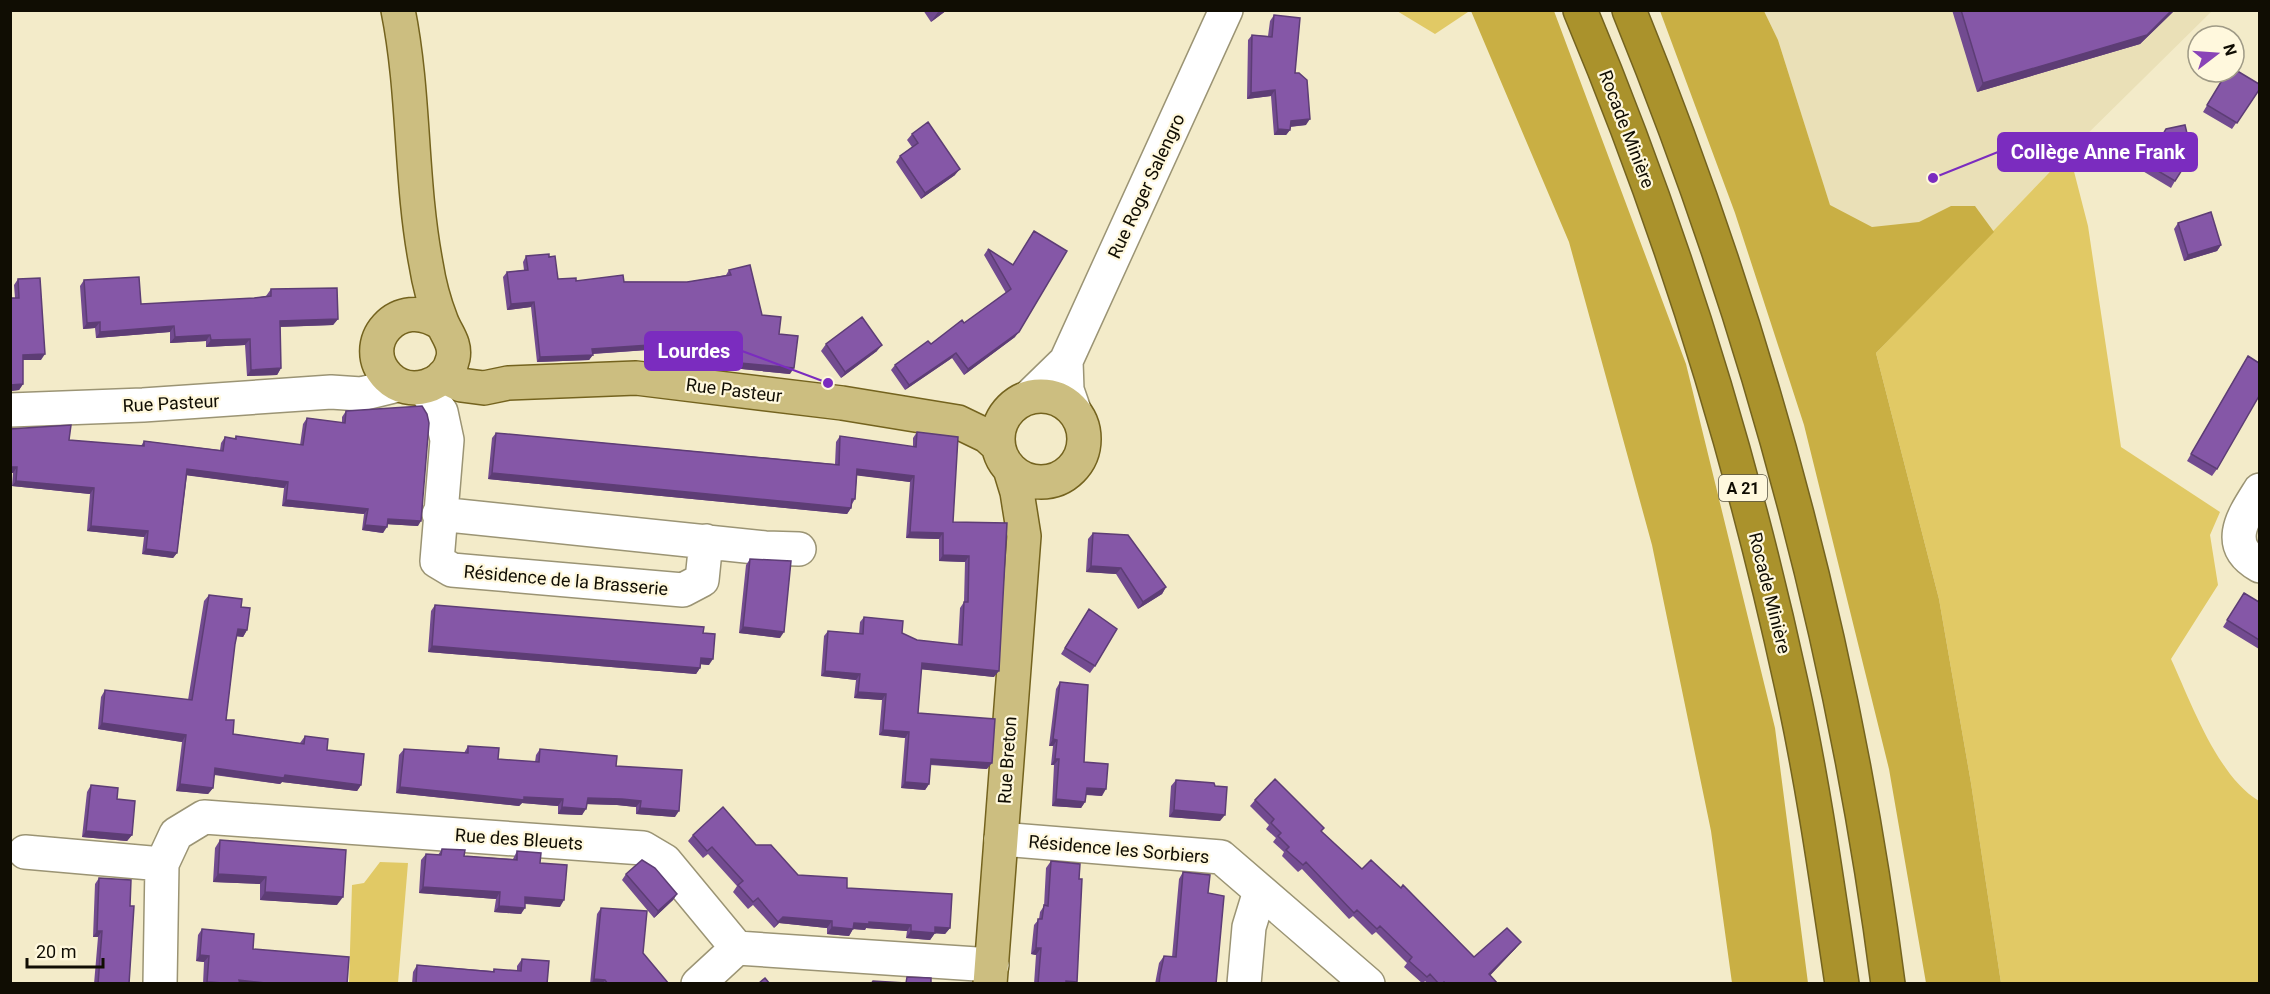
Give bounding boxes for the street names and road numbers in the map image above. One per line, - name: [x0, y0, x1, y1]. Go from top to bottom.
- street label: Rocade Minière: [1595, 67, 1659, 191]
- street label: Rue Roger Salengro: [1103, 110, 1189, 262]
- street label: Rue Pasteur: [685, 374, 783, 406]
- street label: Rue Pasteur: [122, 390, 220, 416]
- road number: A 21: [1719, 475, 1767, 501]
- street label: Rocade Minière: [1745, 530, 1795, 656]
- street label: Résidence de la Brasserie: [463, 561, 669, 599]
- street label: Rue Breton: [993, 716, 1021, 804]
- street label: Rue des Bleuets: [454, 824, 584, 854]
- street label: Résidence les Sorbiers: [1028, 831, 1210, 867]

